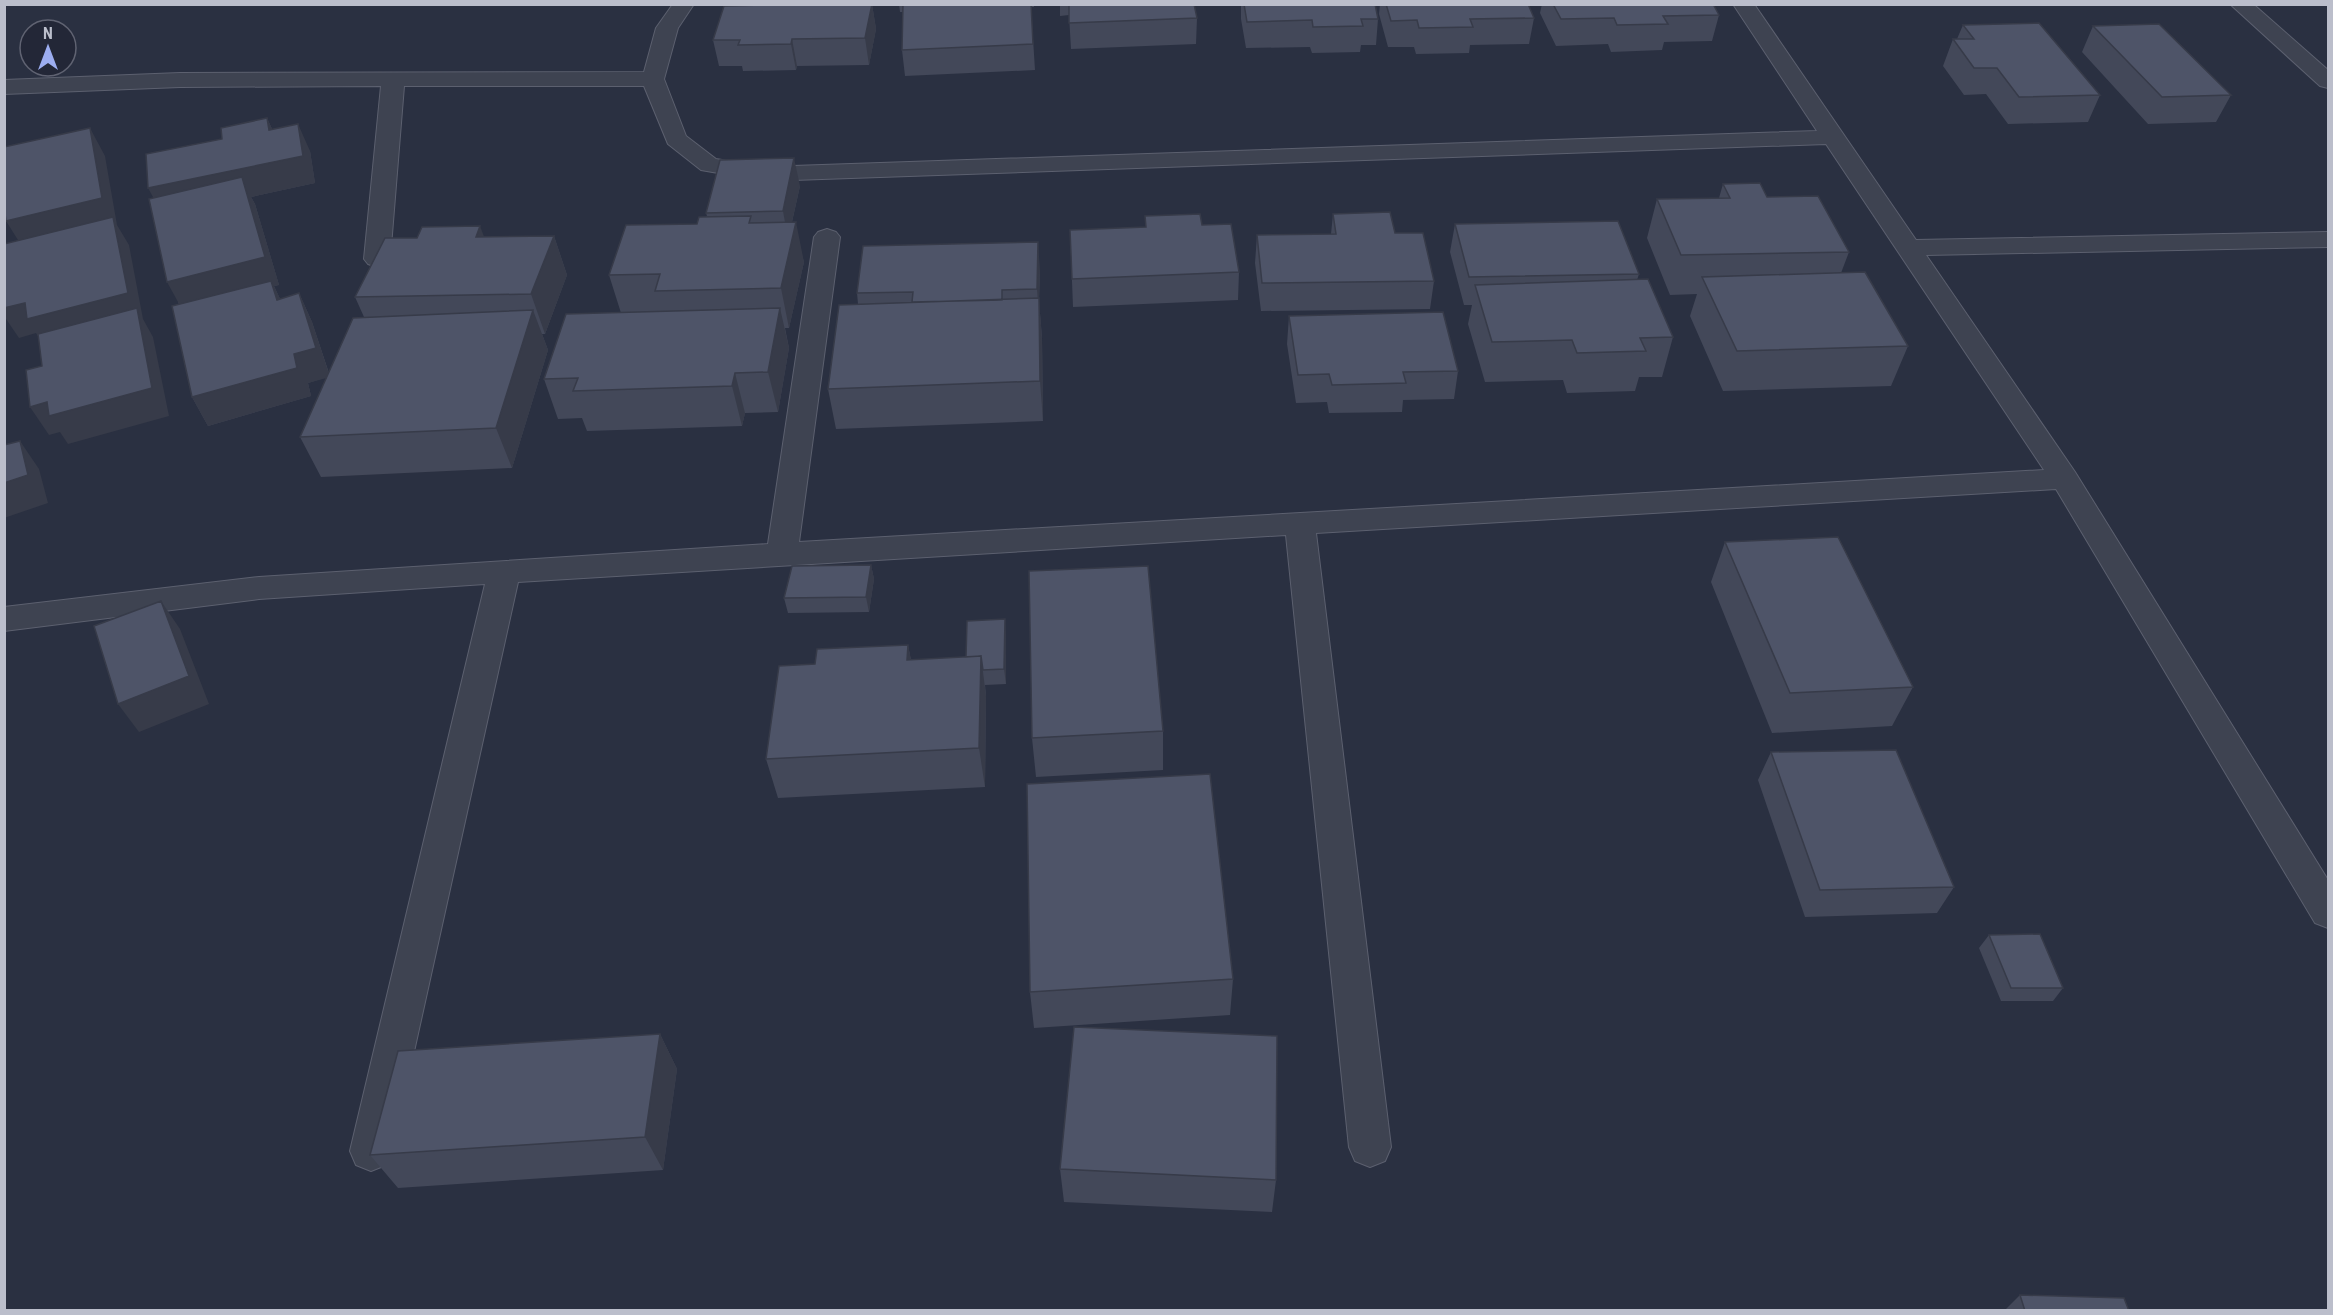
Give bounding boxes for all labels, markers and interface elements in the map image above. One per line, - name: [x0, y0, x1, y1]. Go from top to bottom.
- north arrow: [18, 18, 78, 78]
- text: N: [43, 24, 53, 43]

